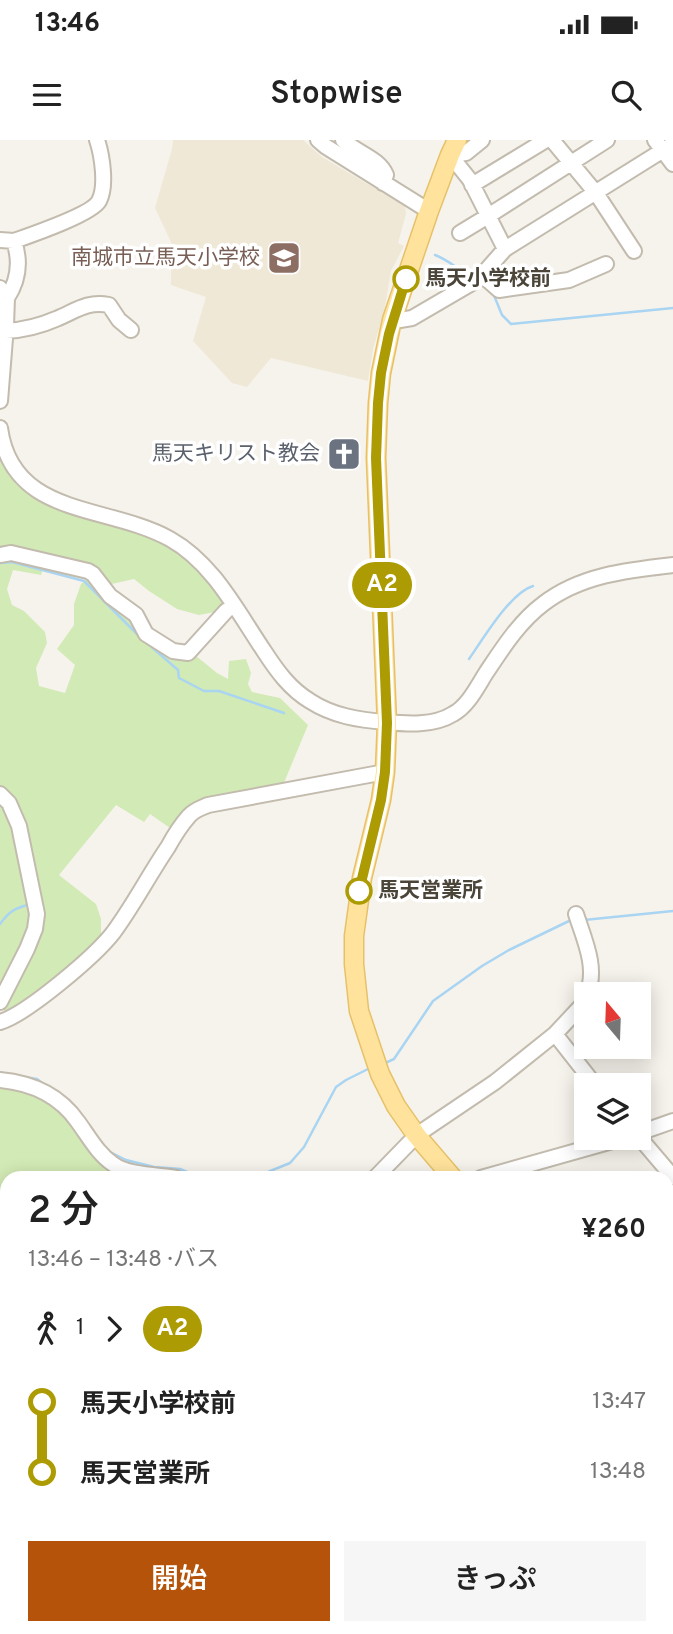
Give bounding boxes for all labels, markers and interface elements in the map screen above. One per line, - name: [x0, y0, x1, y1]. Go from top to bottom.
- text: 13:46: [35, 8, 100, 41]
- text: Stopwise: [270, 75, 403, 115]
- icon: menu: [28, 76, 66, 114]
- icon: search: [607, 76, 645, 114]
- school or university icon: 南城市立馬天小学校: [265, 239, 303, 277]
- place label: 南城市立馬天小学校: [71, 245, 260, 272]
- marker: 馬天小学校前: [393, 266, 419, 292]
- place label: 馬天小学校前: [425, 266, 551, 293]
- church icon: 馬天キリスト教会: [325, 435, 363, 473]
- place label: 馬天キリスト教会: [152, 441, 320, 468]
- line badge: A2: [350, 562, 414, 608]
- text: A2: [366, 570, 398, 600]
- marker: 馬天営業所: [346, 878, 372, 904]
- place label: 馬天営業所: [378, 878, 483, 905]
- north arrow: [574, 982, 651, 1059]
- map controls: [574, 982, 651, 1150]
- button: layers: [574, 1073, 651, 1150]
- text: 2 分: [28, 1188, 99, 1237]
- text: ¥260: [581, 1214, 646, 1247]
- text: 13:46 – 13:48 · バス: [28, 1246, 219, 1275]
- icon: walk: [28, 1310, 66, 1348]
- icon: forward: [95, 1310, 133, 1348]
- text: 1: [76, 1314, 85, 1343]
- text: A2: [157, 1314, 188, 1344]
- text: 13:47: [592, 1388, 646, 1417]
- text: 馬天小学校前: [80, 1389, 236, 1422]
- text: 13:48: [590, 1458, 646, 1487]
- text: 馬天営業所: [80, 1459, 210, 1492]
- button: 開始: [28, 1541, 330, 1621]
- button: きっぷ: [344, 1541, 646, 1621]

